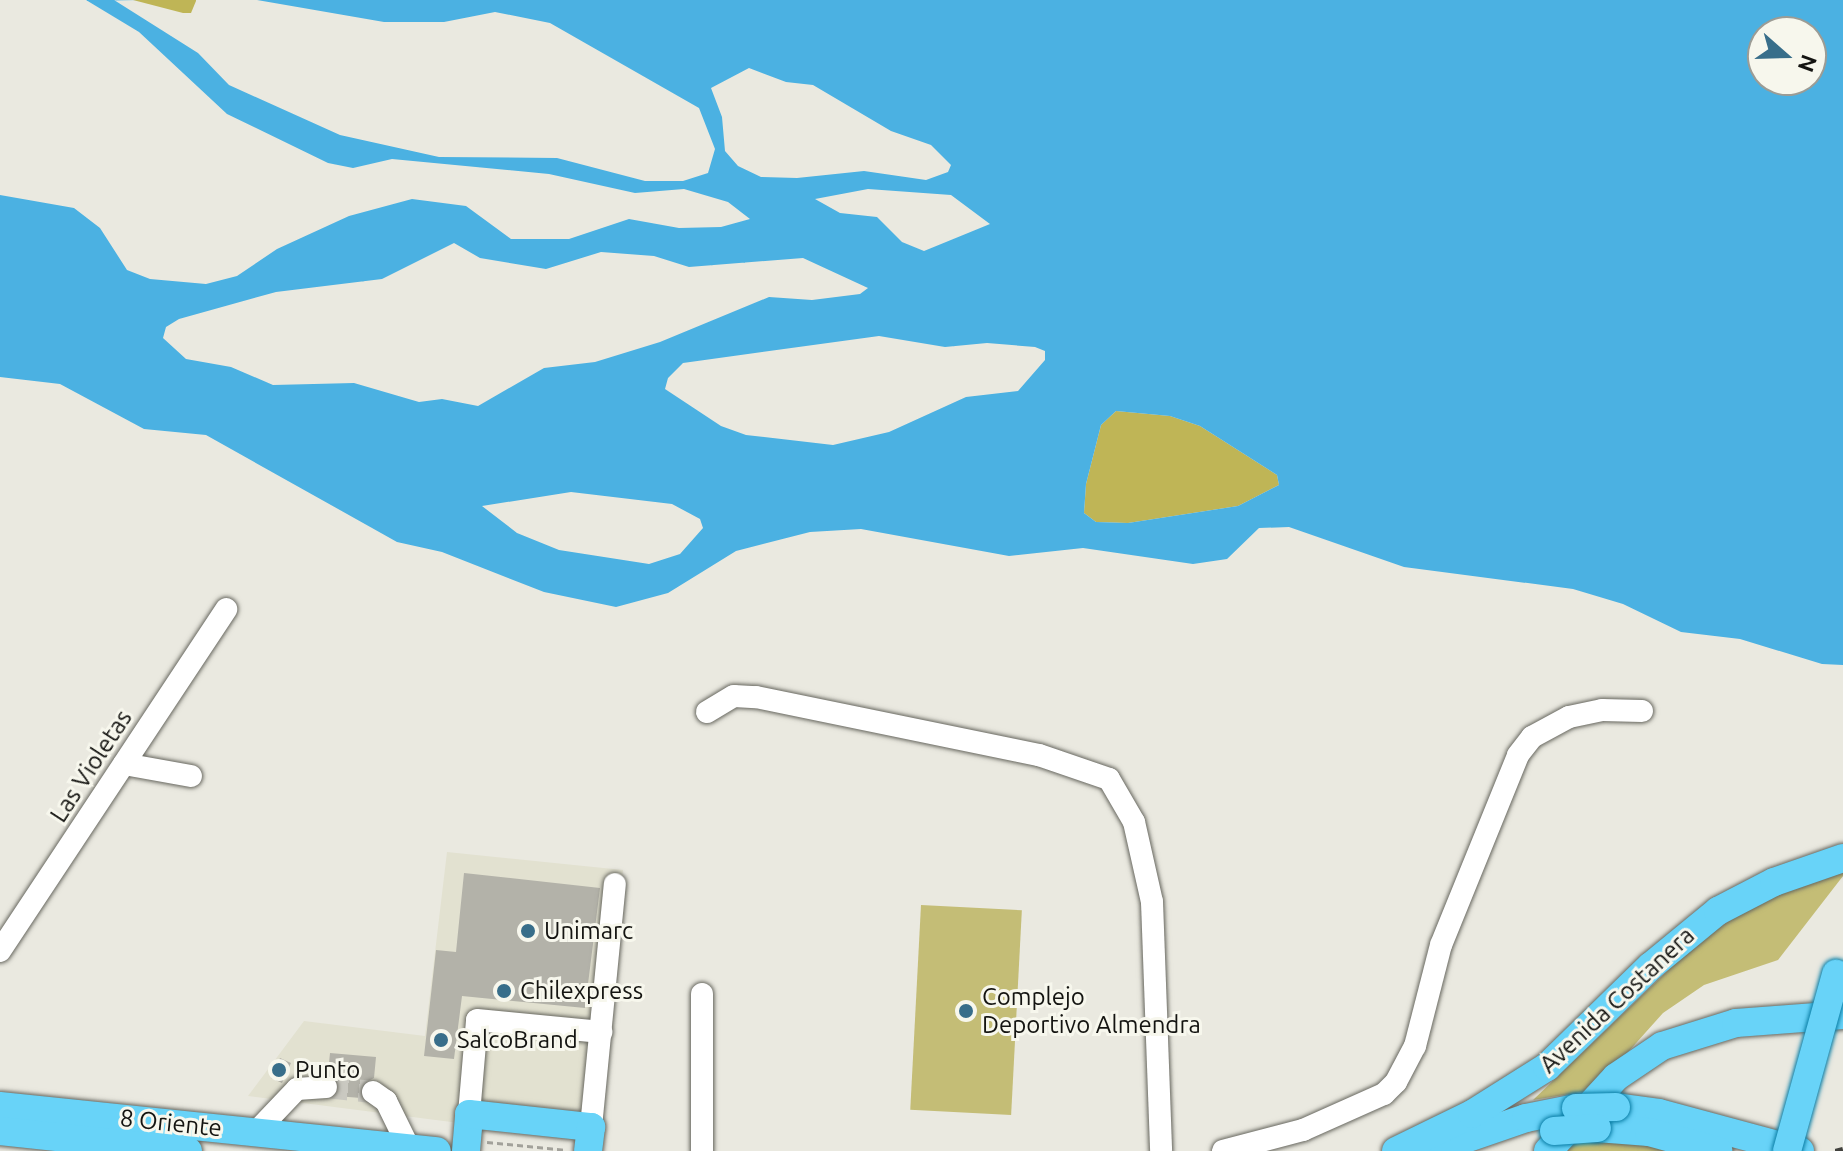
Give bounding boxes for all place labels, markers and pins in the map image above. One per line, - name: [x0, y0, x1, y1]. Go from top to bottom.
- place label: Unimarc: [544, 917, 633, 945]
- marker: Unimarc: [519, 922, 537, 940]
- place label: Chilexpress: [520, 977, 643, 1005]
- marker: Chilexpress: [495, 982, 513, 1000]
- place label: Complejo Deportivo Almendra: [982, 983, 1201, 1039]
- marker: Complejo Deportivo Almendra: [957, 1002, 975, 1020]
- place label: SalcoBrand: [457, 1026, 578, 1054]
- marker: SalcoBrand: [432, 1031, 450, 1049]
- place label: Punto: [295, 1056, 360, 1084]
- marker: Punto: [270, 1061, 288, 1079]

